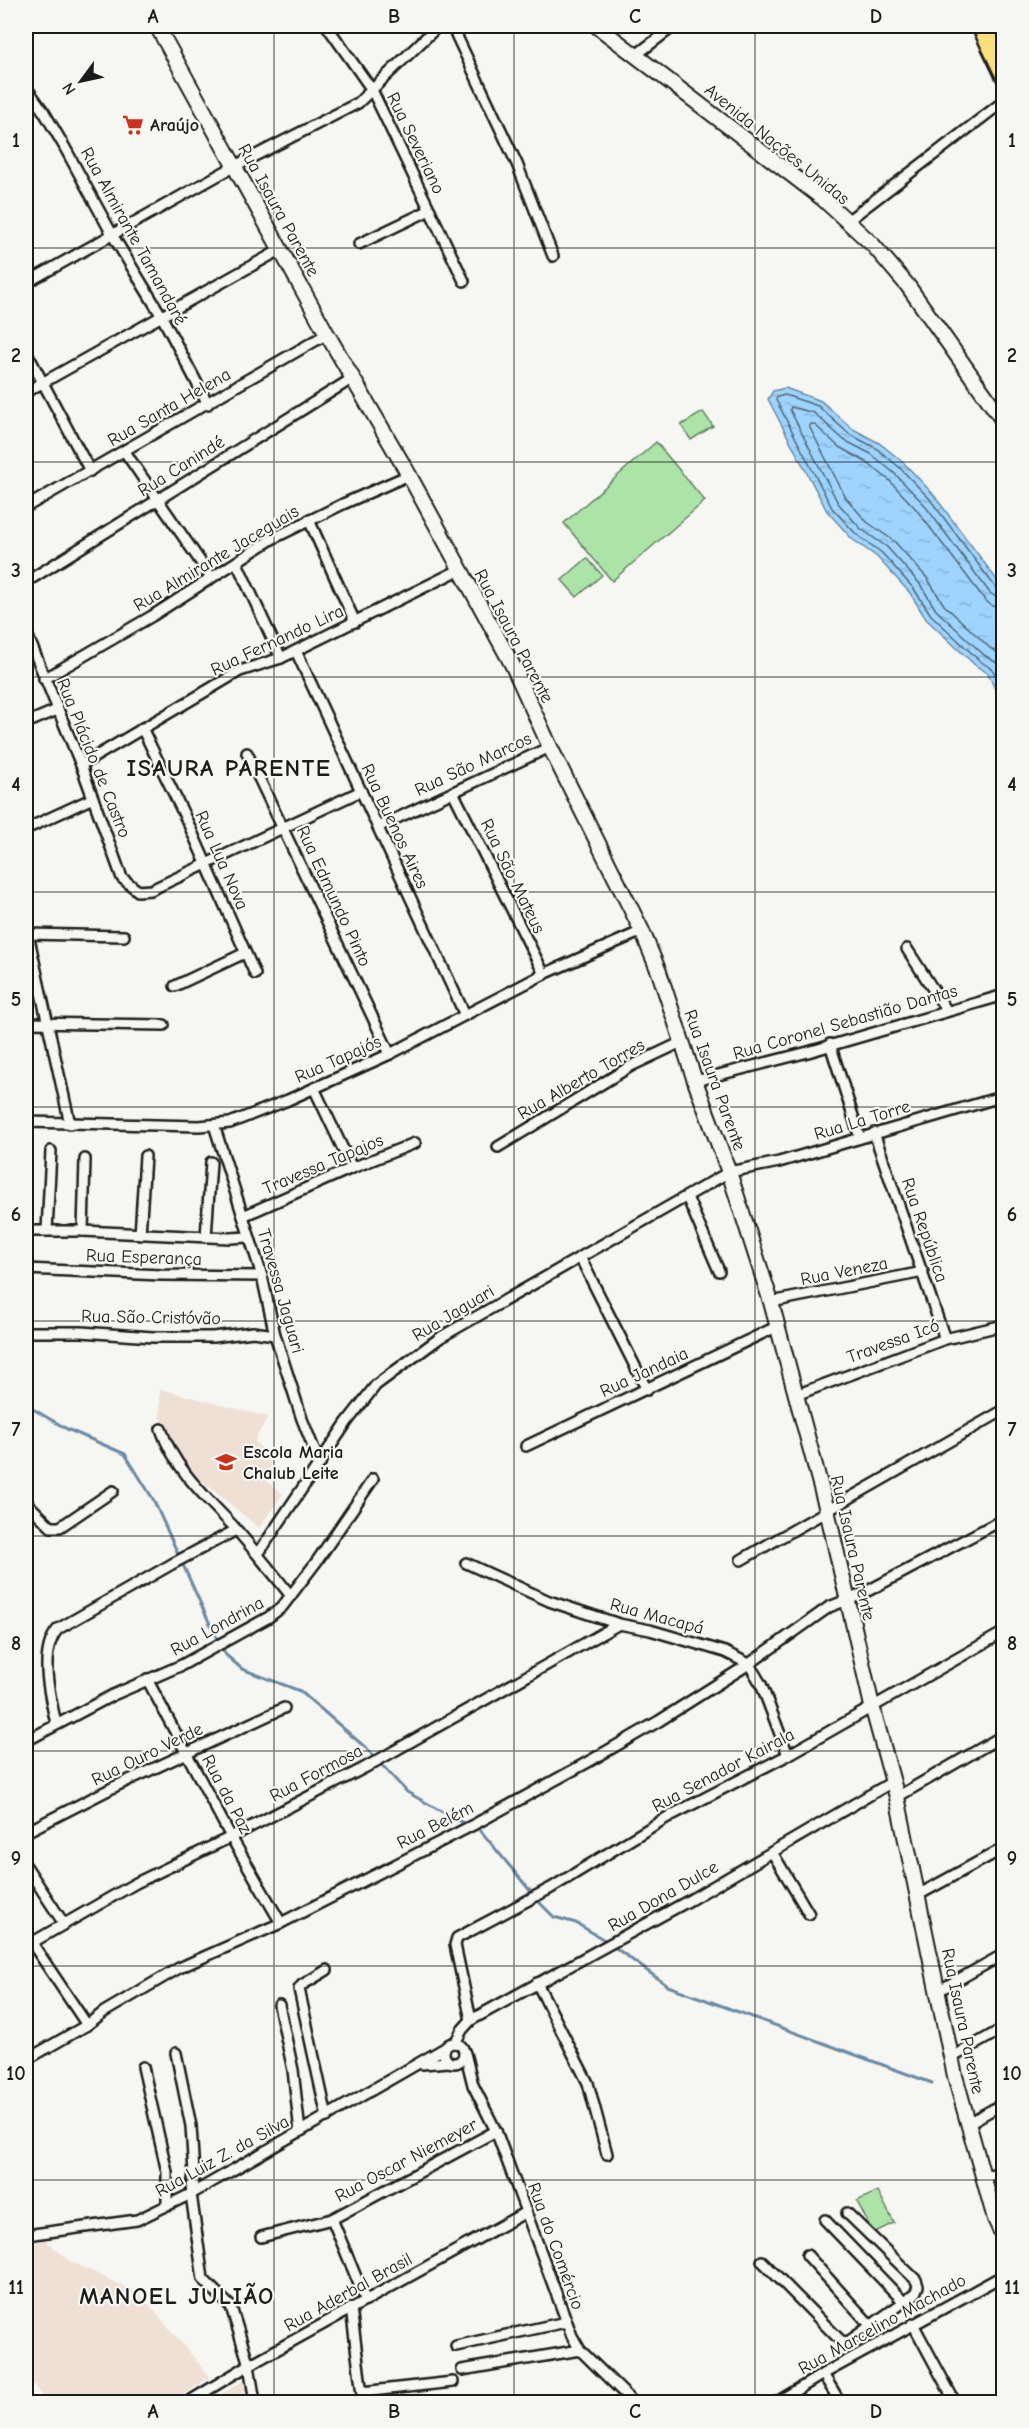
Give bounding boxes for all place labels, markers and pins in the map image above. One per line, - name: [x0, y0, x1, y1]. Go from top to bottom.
- supermarket icon: Araújo: [121, 113, 145, 137]
- place label: Araújo: [150, 115, 199, 136]
- place label: Escola Maria Chalub Leite: [243, 1442, 343, 1484]
- school or university icon: Escola Maria Chalub Leite: [214, 1450, 238, 1474]

